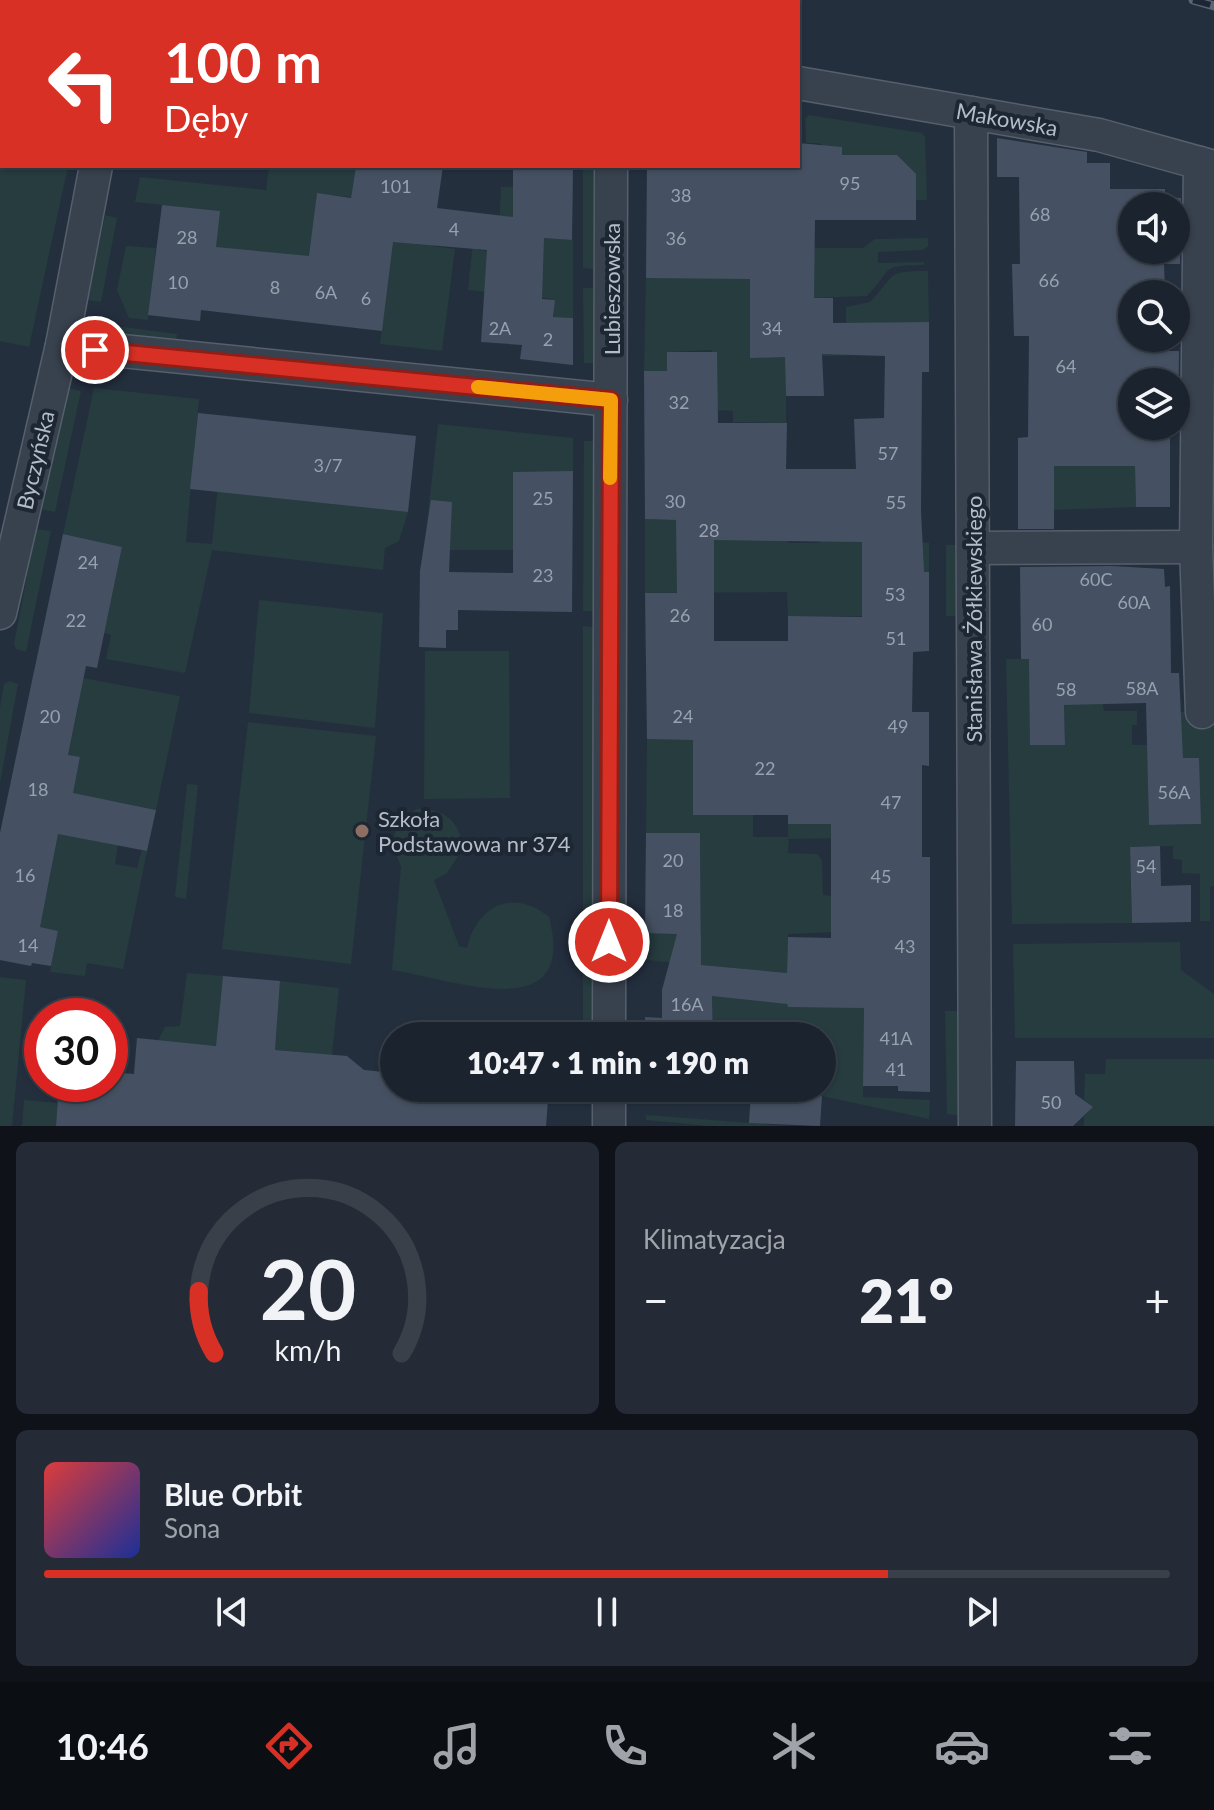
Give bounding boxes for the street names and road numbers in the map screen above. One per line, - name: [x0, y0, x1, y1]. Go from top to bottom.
- street label: Makowska: [954, 97, 1060, 141]
- street label: Lubieszowska: [598, 223, 625, 355]
- street label: Byczyńska: [11, 408, 59, 512]
- street label: Stanisława Żółkiewskiego: [960, 495, 987, 743]

